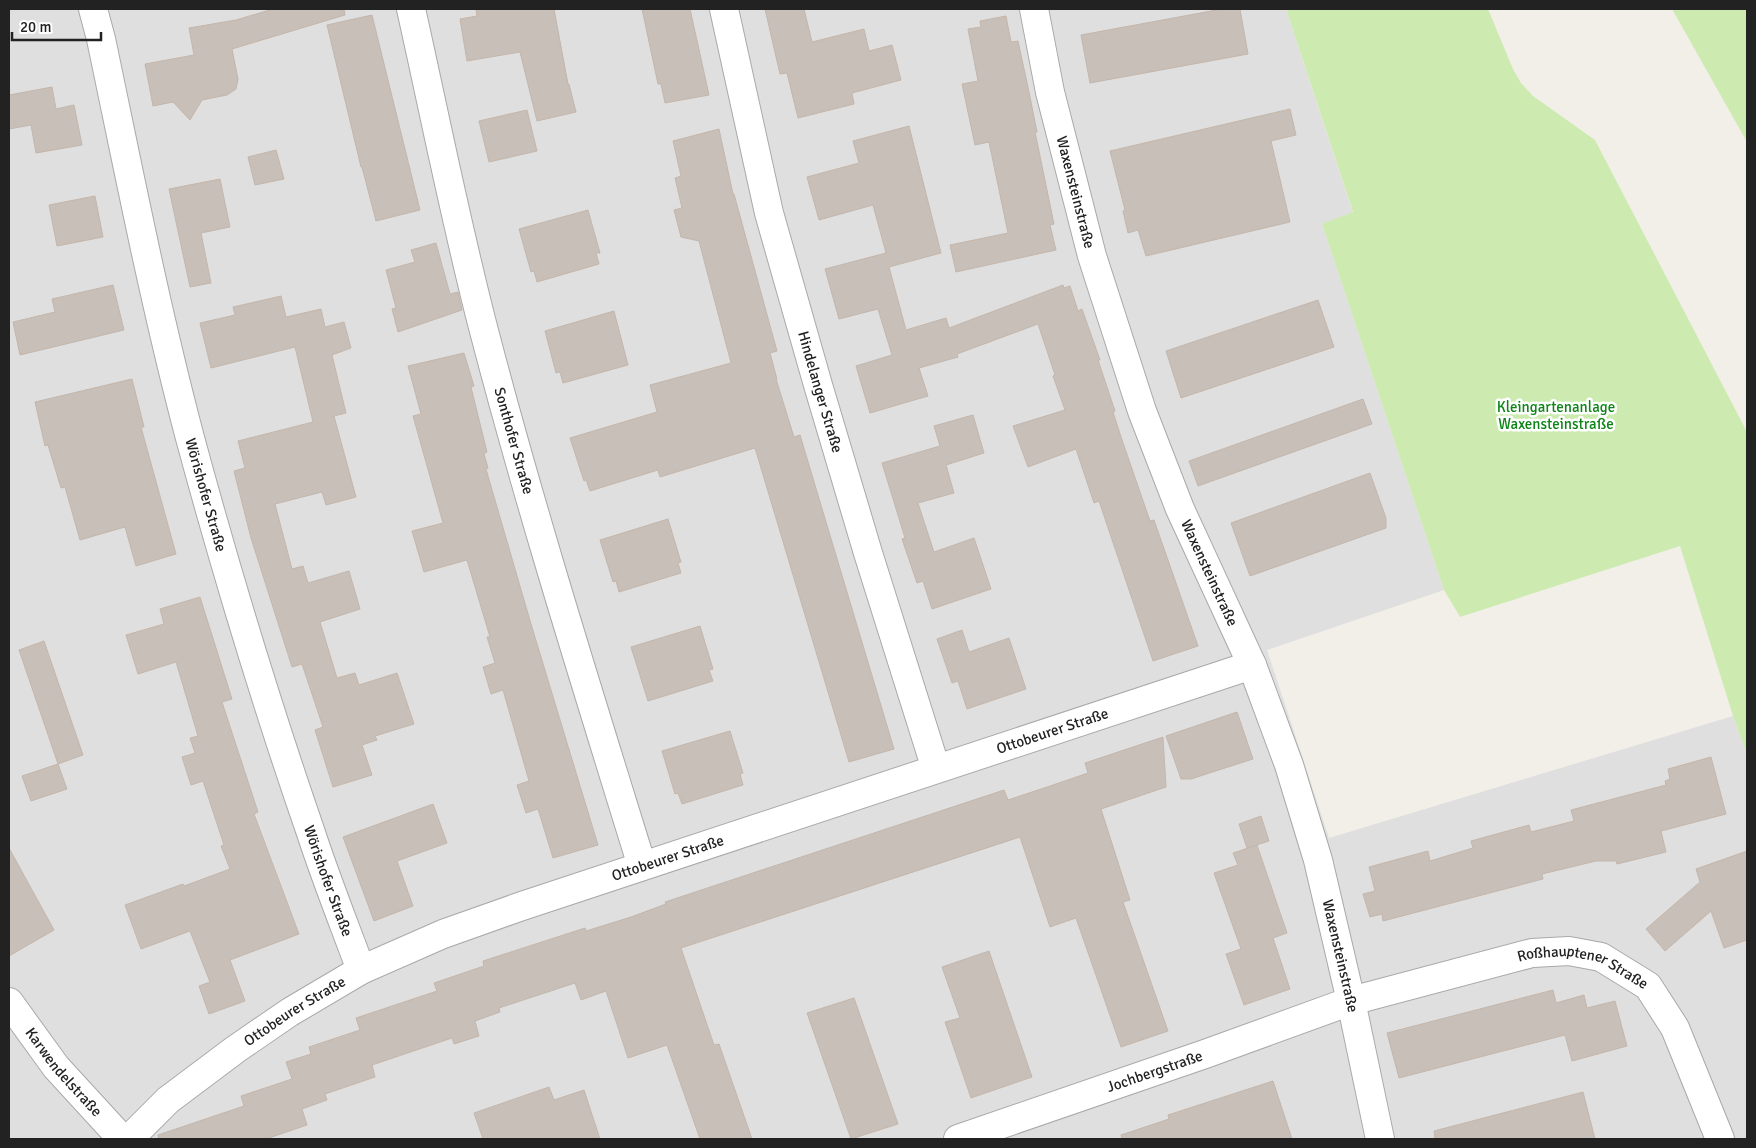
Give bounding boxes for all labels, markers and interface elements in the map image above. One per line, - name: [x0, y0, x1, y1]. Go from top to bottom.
- scale bar: [12, 10, 101, 42]
- text: 20 m: [20, 18, 51, 36]
- street label: Waxensteinstraße: [1053, 134, 1099, 250]
- street label: Hindelanger Straße: [794, 329, 847, 455]
- street label: Sonthofer Straße: [490, 385, 538, 496]
- park label: Kleingartenanlage Waxensteinstraße: [1497, 398, 1615, 433]
- street label: Wörishofer Straße: [181, 436, 230, 554]
- street label: Waxensteinstraße: [1177, 517, 1242, 629]
- street label: Ottobeurer Straße: [994, 704, 1111, 758]
- street label: Wörishofer Straße: [300, 823, 357, 939]
- street label: Ottobeurer Straße: [609, 831, 726, 885]
- street label: Waxensteinstraße: [1319, 898, 1362, 1014]
- street label: Roßhauptener Straße: [1515, 942, 1652, 993]
- street label: Ottobeurer Straße: [240, 972, 349, 1050]
- street label: Karwendelstraße: [22, 1024, 106, 1120]
- street label: Jochbergstraße: [1104, 1046, 1205, 1096]

